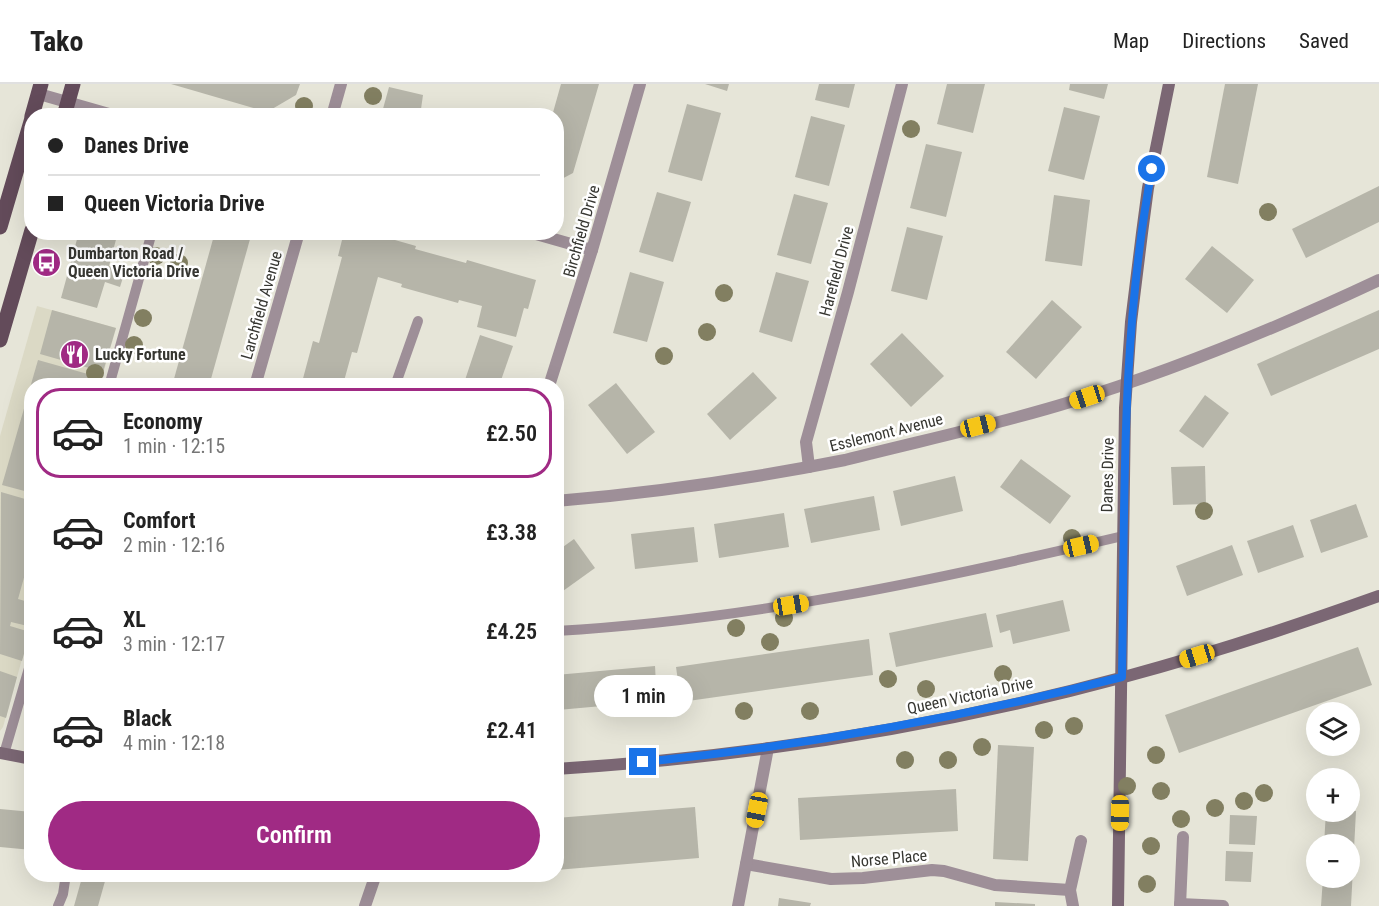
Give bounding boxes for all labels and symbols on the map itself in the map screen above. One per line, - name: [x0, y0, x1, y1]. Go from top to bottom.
- route start: [1138, 155, 1165, 182]
- street label: Birchfield Drive: [559, 183, 604, 279]
- street label: Harefield Drive: [815, 224, 858, 318]
- place label: Dumbarton Road / Queen Victoria Drive: [68, 244, 200, 281]
- bus stop icon: Dumbarton Road / Queen Victoria Drive: [31, 246, 63, 278]
- street label: Larchfield Avenue: [237, 249, 286, 361]
- restaurant icon: Lucky Fortune: [58, 338, 90, 370]
- place label: Lucky Fortune: [95, 345, 186, 364]
- car: [1067, 383, 1107, 411]
- street label: Esslemont Avenue: [828, 409, 945, 456]
- car: [958, 413, 998, 439]
- street label: Danes Drive: [1097, 437, 1118, 513]
- car: [1061, 533, 1101, 559]
- car: [772, 593, 810, 617]
- car: [1177, 642, 1217, 670]
- street label: Queen Victoria Drive: [905, 673, 1035, 718]
- callout: 1 min: [594, 675, 692, 717]
- route end: [629, 748, 656, 775]
- car: [745, 791, 769, 829]
- car: [1111, 795, 1129, 831]
- street label: Norse Place: [850, 846, 928, 871]

